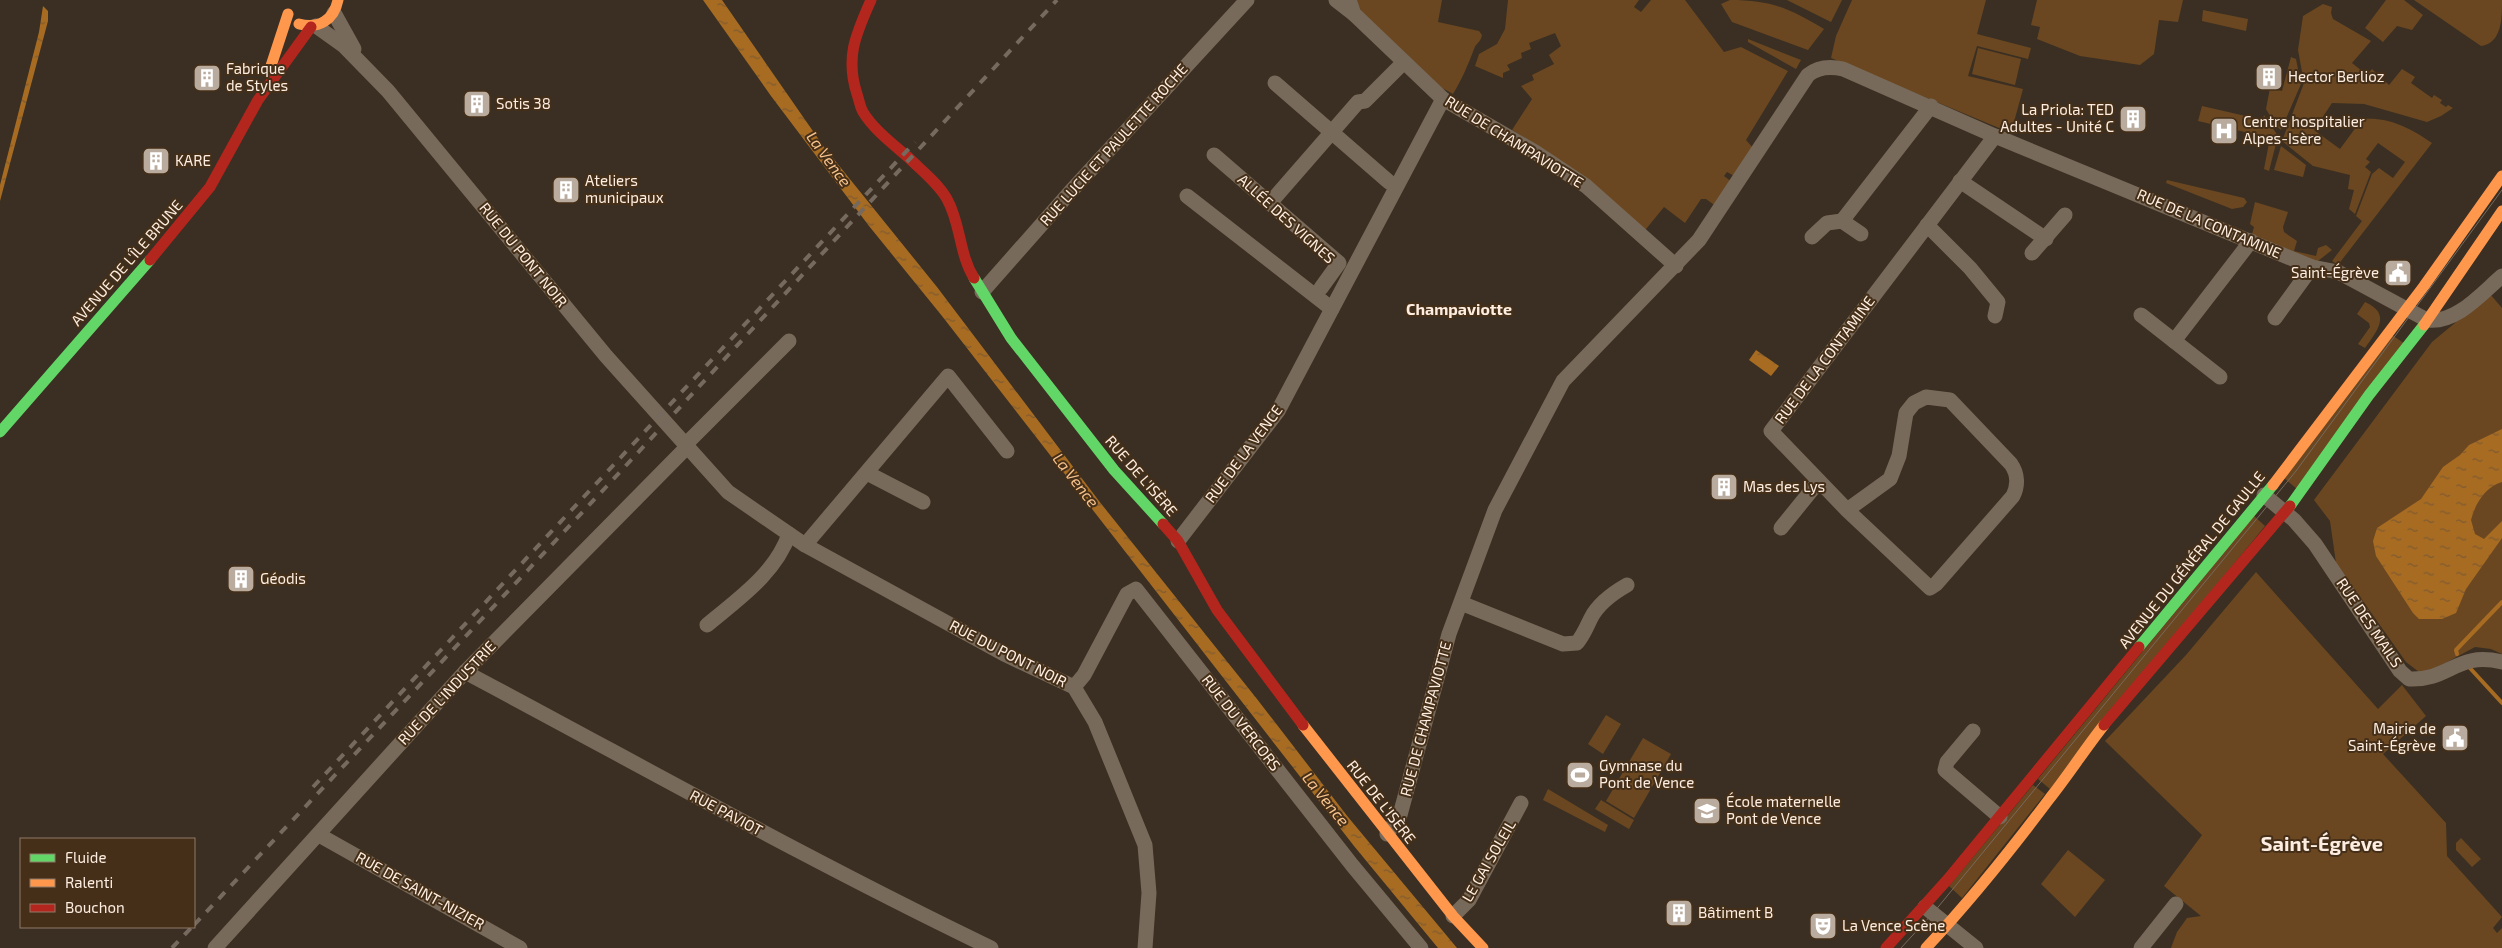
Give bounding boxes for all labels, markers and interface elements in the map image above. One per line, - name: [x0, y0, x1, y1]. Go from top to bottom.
- place label: Fabrique de Styles: [226, 59, 288, 94]
- street label: RUE LUCIE ET PAULETTE ROCHE: [1036, 60, 1191, 229]
- building icon: Hector Berlioz: [2254, 62, 2284, 92]
- building icon: Fabrique de Styles: [192, 63, 222, 93]
- place label: Hector Berlioz: [2288, 67, 2384, 85]
- building icon: Sotis 38: [462, 89, 492, 119]
- street label: RUE DE CHAMPAVIOTTE: [1442, 91, 1587, 191]
- place label: Sotis 38: [496, 94, 551, 112]
- place label: La Priola: TED Adultes - Unité C: [2000, 100, 2114, 135]
- building icon: La Priola: TED Adultes - Unité C: [2118, 104, 2148, 134]
- place label: Centre hospitalier Alpes-Isère: [2243, 112, 2365, 147]
- hospital icon: Centre hospitalier Alpes-Isère: [2209, 116, 2239, 146]
- water label: La Vence: [803, 127, 856, 190]
- building icon: KARE: [141, 146, 171, 176]
- place label: KARE: [175, 151, 211, 169]
- street label: ALLÉE DES VIGNES: [1234, 170, 1339, 267]
- place label: Ateliers municipaux: [585, 171, 664, 206]
- building icon: Ateliers municipaux: [551, 175, 581, 205]
- street label: RUE DE LA CONTAMINE: [2135, 185, 2284, 262]
- street label: AVENUE DE L'ÎLE BRUNE: [67, 196, 186, 329]
- street label: RUE DU PONT NOIR: [476, 198, 571, 310]
- public building icon: Saint-Égrève: [2383, 258, 2413, 288]
- place label: Saint-Égrève: [2291, 263, 2379, 281]
- street label: RUE DE LA CONTAMINE: [1770, 292, 1878, 427]
- district label: Champaviotte: [1406, 299, 1512, 318]
- street label: RUE DE LA VENCE: [1201, 401, 1286, 506]
- street label: RUE DE L'ISÈRE: [1102, 431, 1182, 519]
- water label: La Vence: [1049, 449, 1104, 511]
- street label: AVENUE DU GÉNÉRAL DE GAULLE: [2114, 467, 2268, 651]
- building icon: Mas des Lys: [1709, 472, 1739, 502]
- place label: Mas des Lys: [1743, 477, 1825, 495]
- building icon: Géodis: [226, 564, 256, 594]
- place label: Géodis: [260, 569, 306, 587]
- street label: RUE DES MAILS: [2333, 574, 2406, 670]
- street label: RUE DU PONT NOIR: [947, 616, 1070, 690]
- street label: RUE DE L'INDUSTRIE: [393, 637, 499, 748]
- street label: RUE DE CHAMPAVIOTTE: [1396, 639, 1454, 798]
- street label: RUE DU VERCORS: [1199, 671, 1285, 774]
- place label: Mairie de Saint-Égrève: [2348, 719, 2436, 754]
- public building icon: Mairie de Saint-Égrève: [2440, 723, 2470, 753]
- street label: RUE DE L'ISÈRE: [1344, 756, 1420, 847]
- place label: Gymnase du Pont de Vence: [1599, 756, 1694, 791]
- sports icon: Gymnase du Pont de Vence: [1565, 760, 1595, 790]
- water label: La Vence: [1299, 768, 1354, 830]
- street label: RUE PAVIOT: [687, 785, 766, 839]
- place label: École maternelle Pont de Vence: [1726, 792, 1841, 827]
- school or university icon: École maternelle Pont de Vence: [1692, 796, 1722, 826]
- street label: LE GAI SOLEIL: [1457, 816, 1519, 905]
- district label: Saint-Égrève: [2261, 831, 2383, 855]
- legend: [20, 838, 195, 928]
- street label: RUE DE SAINT-NIZIER: [353, 847, 488, 933]
- text: Fluide: [65, 848, 106, 866]
- text: Ralenti: [65, 873, 113, 891]
- text: Bouchon: [65, 898, 125, 916]
- building icon: Bâtiment B: [1664, 898, 1694, 928]
- place label: Bâtiment B: [1698, 903, 1773, 921]
- theatre icon: La Vence Scène: [1808, 911, 1838, 941]
- place label: La Vence Scène: [1842, 916, 1945, 934]

